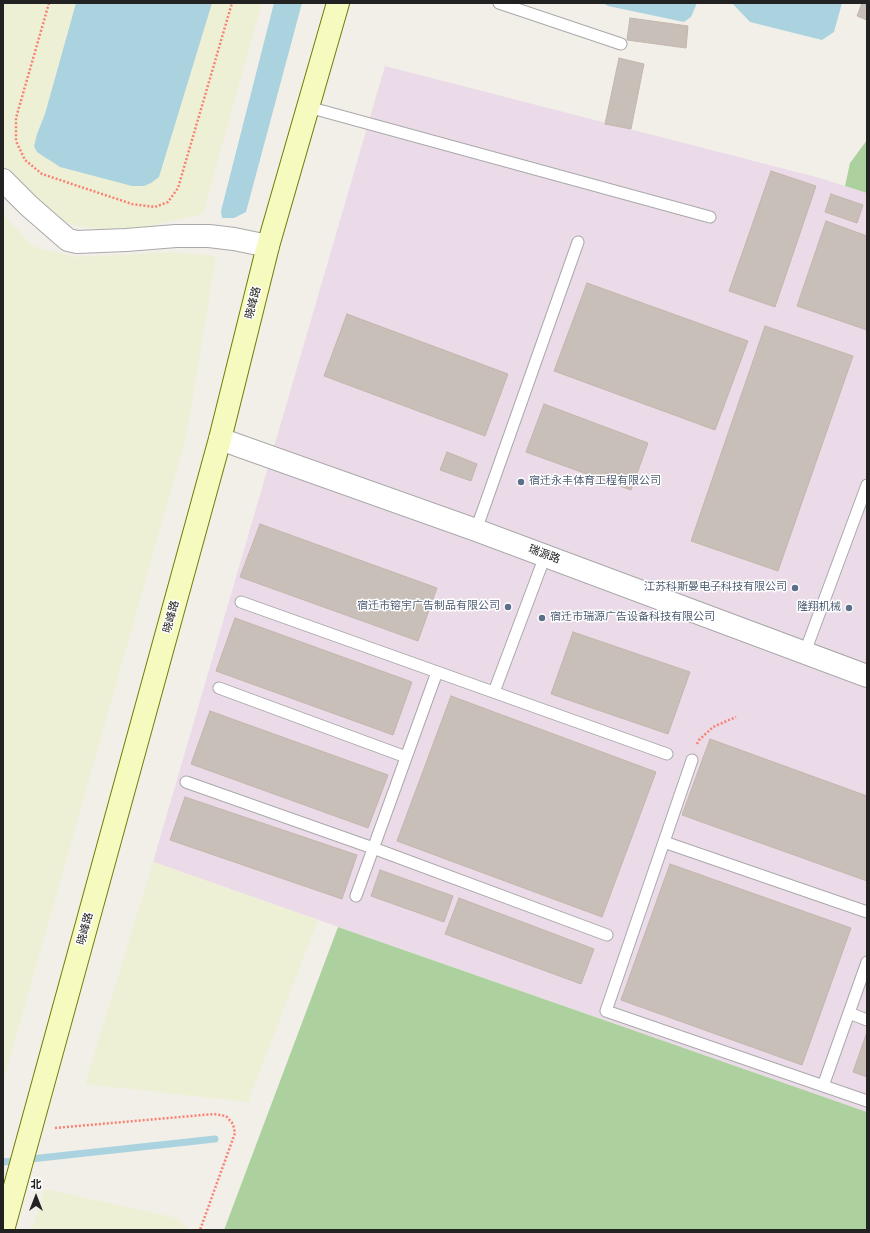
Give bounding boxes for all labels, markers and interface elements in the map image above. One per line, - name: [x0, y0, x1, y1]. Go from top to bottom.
- street label: 晓峰路: [244, 285, 264, 321]
- place label: 宿迁永丰体育工程有限公司: [529, 475, 661, 489]
- marker: 宿迁永丰体育工程有限公司: [516, 477, 526, 487]
- street label: 瑞源路: [526, 543, 562, 567]
- place label: 江苏科斯曼电子科技有限公司: [644, 581, 787, 595]
- marker: 江苏科斯曼电子科技有限公司: [790, 583, 800, 593]
- street label: 晓峰路: [161, 599, 183, 635]
- place label: 宿迁市镕宇广告制品有限公司: [357, 600, 500, 614]
- place label: 隆翔机械: [797, 601, 841, 615]
- marker: 宿迁市镕宇广告制品有限公司: [503, 602, 513, 612]
- marker: 隆翔机械: [844, 603, 854, 613]
- place label: 宿迁市瑞源广告设备科技有限公司: [550, 611, 715, 625]
- marker: 宿迁市瑞源广告设备科技有限公司: [537, 613, 547, 623]
- street label: 晓峰路: [75, 911, 97, 947]
- north arrow: [16, 1177, 56, 1217]
- text: 北: [31, 1177, 42, 1192]

